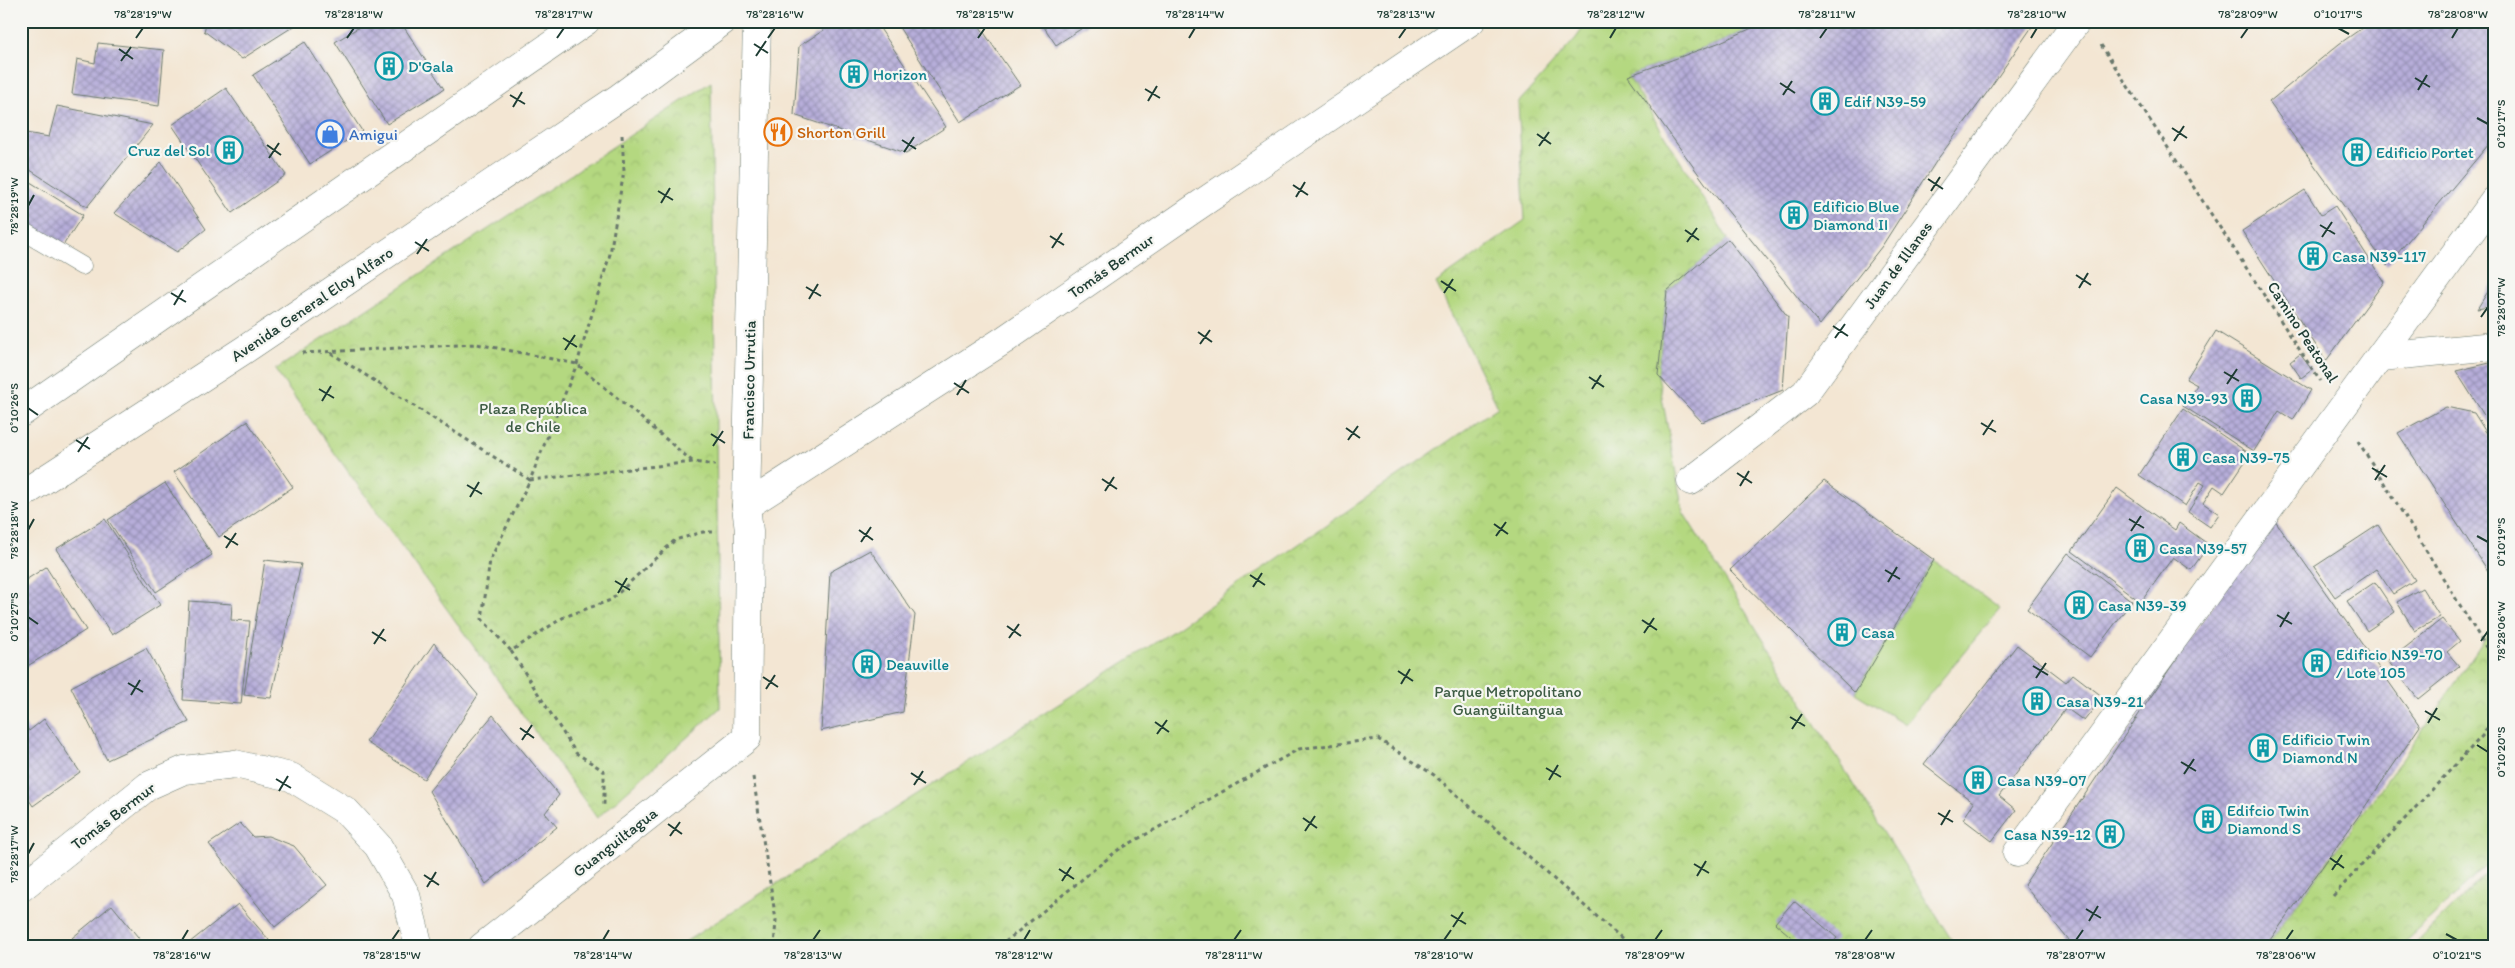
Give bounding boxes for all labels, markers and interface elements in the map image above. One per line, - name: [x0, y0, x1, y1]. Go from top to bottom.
- text: 78°28'19"W: [114, 7, 172, 21]
- text: 78°28'18"W: [325, 7, 383, 21]
- text: 78°28'17"W: [535, 7, 593, 21]
- text: 78°28'16"W: [746, 7, 804, 21]
- text: 78°28'15"W: [956, 7, 1014, 21]
- text: 78°28'14"W: [1166, 7, 1224, 21]
- text: 78°28'13"W: [1377, 7, 1435, 21]
- text: 78°28'12"W: [1587, 7, 1645, 21]
- text: 78°28'11"W: [1799, 7, 1855, 21]
- text: 78°28'10"W: [2008, 7, 2066, 21]
- text: 78°28'09"W: [2218, 7, 2278, 21]
- text: 0°10'17"S: [2314, 7, 2363, 21]
- text: 78°28'08"W: [2428, 7, 2488, 21]
- building icon: D'Gala: [374, 51, 404, 81]
- place label: D'Gala: [408, 57, 453, 76]
- building icon: Horizon: [839, 59, 869, 89]
- place label: Horizon: [873, 65, 927, 84]
- building icon: Edif N39-59: [1810, 86, 1840, 116]
- place label: Edif N39-59: [1844, 92, 1926, 111]
- text: 0°10'17"S: [2494, 99, 2508, 148]
- restaurant icon: Shorton Grill: [763, 117, 793, 147]
- shop icon: Amigui: [315, 119, 345, 149]
- place label: Shorton Grill: [797, 123, 886, 142]
- place label: Amigui: [349, 125, 398, 144]
- building icon: Cruz del Sol: [214, 135, 244, 165]
- building icon: Edificio Portet: [2342, 137, 2372, 167]
- place label: Cruz del Sol: [128, 141, 210, 160]
- place label: Edificio Portet: [2376, 143, 2474, 162]
- text: 78°28'19"W: [7, 177, 21, 235]
- place label: Edificio Blue Diamond II: [1813, 197, 1899, 234]
- building icon: Edificio Blue Diamond II: [1779, 200, 1809, 230]
- street label: Juan de Illanes: [1860, 217, 1936, 313]
- street label: Tomás Bermur: [1064, 229, 1158, 303]
- building icon: Casa N39-117: [2298, 241, 2328, 271]
- street label: Avenida General Eloy Alfaro: [227, 243, 397, 365]
- place label: Casa N39-117: [2332, 247, 2426, 266]
- text: 78°28'07"W: [2494, 277, 2508, 337]
- street label: Camino Peatonal: [2263, 278, 2343, 386]
- street label: Francisco Urrutia: [738, 319, 760, 440]
- text: 0°10'26"S: [7, 383, 21, 433]
- building icon: Casa N39-93: [2232, 383, 2262, 413]
- place label: Casa N39-93: [2139, 389, 2228, 408]
- park label: Plaza República de Chile: [479, 399, 587, 436]
- building icon: Casa N39-75: [2168, 442, 2198, 472]
- place label: Casa N39-75: [2202, 448, 2290, 467]
- text: 78°28'18"W: [7, 501, 21, 559]
- text: 0°10'19"S: [2494, 517, 2508, 567]
- building icon: Casa N39-57: [2125, 533, 2155, 563]
- place label: Casa N39-57: [2159, 539, 2247, 558]
- building icon: Casa N39-39: [2064, 590, 2094, 620]
- text: 0°10'27"S: [7, 592, 21, 642]
- place label: Casa N39-39: [2098, 596, 2187, 615]
- text: 78°28'06"W: [2494, 601, 2508, 661]
- building icon: Casa: [1827, 617, 1857, 647]
- place label: Casa: [1861, 623, 1895, 642]
- place label: Edificio N39-70 / Lote 105: [2336, 645, 2443, 682]
- building icon: Edificio N39-70 / Lote 105: [2302, 648, 2332, 678]
- building icon: Deauville: [852, 649, 882, 679]
- place label: Deauville: [886, 655, 949, 674]
- park label: Parque Metropolitano Guangüiltangua: [1434, 682, 1582, 719]
- building icon: Casa N39-21: [2022, 686, 2052, 716]
- place label: Casa N39-21: [2056, 692, 2144, 711]
- text: 0°10'20"S: [2494, 726, 2508, 777]
- place label: Edificio Twin Diamond N: [2282, 730, 2370, 767]
- building icon: Edificio Twin Diamond N: [2248, 733, 2278, 763]
- building icon: Casa N39-07: [1963, 765, 1993, 795]
- place label: Casa N39-07: [1997, 771, 2086, 790]
- street label: Tomás Bermur: [67, 778, 159, 854]
- place label: Edifcio Twin Diamond S: [2227, 801, 2310, 838]
- street label: Guanguiltagua: [569, 803, 661, 881]
- building icon: Edifcio Twin Diamond S: [2193, 804, 2223, 834]
- building icon: Casa N39-12: [2095, 819, 2125, 849]
- text: 78°28'17"W: [7, 825, 21, 883]
- place label: Casa N39-12: [2004, 825, 2092, 844]
- text: 78°28'16"W: [153, 948, 211, 962]
- text: 78°28'15"W: [363, 948, 421, 962]
- text: 78°28'14"W: [574, 948, 632, 962]
- text: 78°28'13"W: [784, 948, 842, 962]
- text: 78°28'12"W: [995, 948, 1053, 962]
- text: 78°28'11"W: [1206, 948, 1262, 962]
- text: 78°28'10"W: [1415, 948, 1473, 962]
- text: 78°28'09"W: [1625, 948, 1685, 962]
- text: 78°28'08"W: [1835, 948, 1895, 962]
- text: 78°28'07"W: [2046, 948, 2106, 962]
- text: 78°28'06"W: [2256, 948, 2316, 962]
- text: 0°10'21"S: [2432, 948, 2482, 962]

